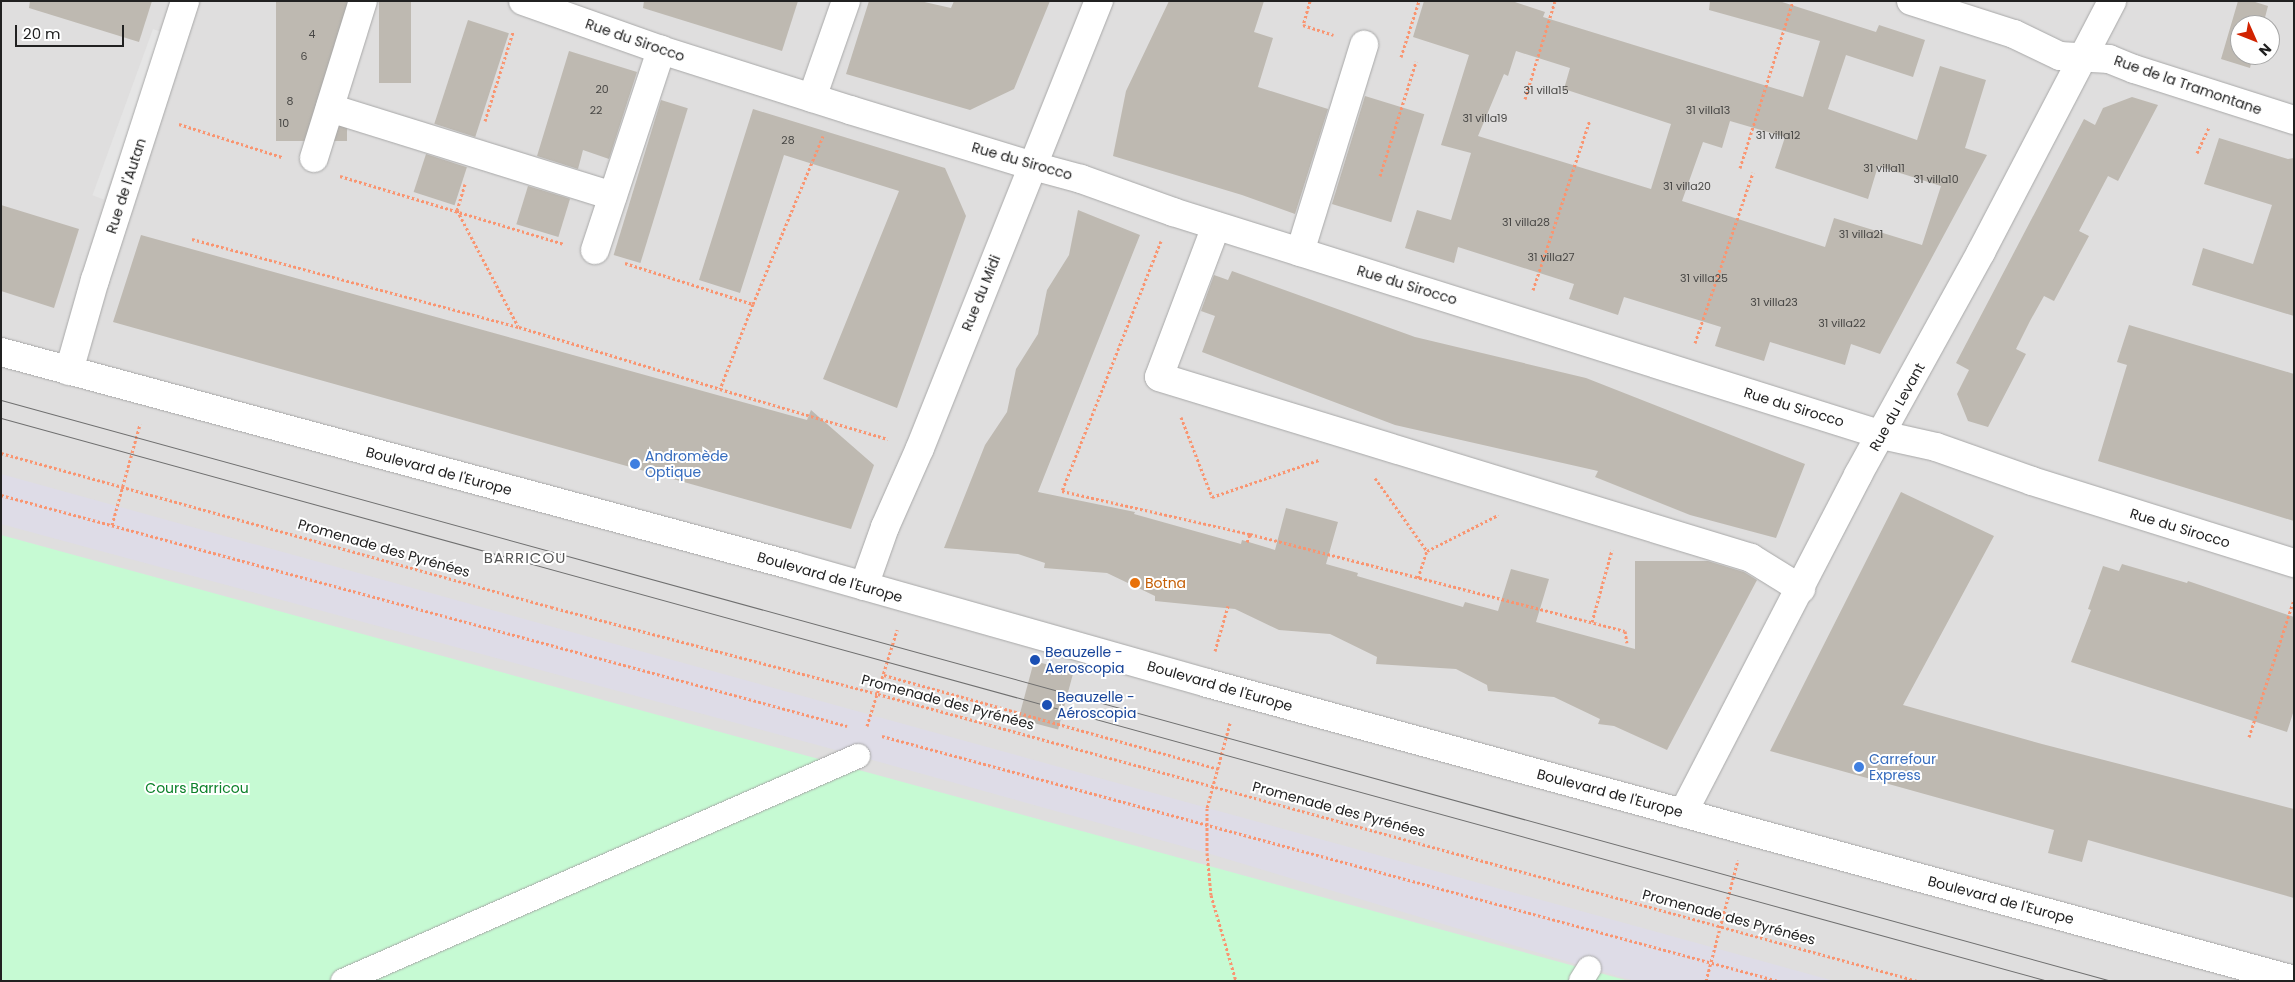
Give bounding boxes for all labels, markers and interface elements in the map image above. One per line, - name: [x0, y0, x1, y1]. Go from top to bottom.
- scale bar: [18, 15, 126, 47]
- street label: Rue du Sirocco: [583, 15, 687, 65]
- north arrow: [2230, 15, 2280, 65]
- text: 20 m: [23, 23, 61, 44]
- house number: 4: [309, 27, 315, 41]
- text: N: [2254, 39, 2276, 60]
- house number: 6: [301, 49, 307, 63]
- street label: Rue de la Tramontane: [2112, 52, 2264, 118]
- house number: 20: [595, 82, 609, 96]
- house number: 31 villa15: [1523, 83, 1569, 97]
- house number: 8: [287, 94, 293, 108]
- house number: 22: [590, 103, 602, 117]
- house number: 31 villa13: [1686, 103, 1730, 117]
- house number: 31 villa19: [1462, 111, 1508, 125]
- house number: 10: [279, 116, 289, 130]
- house number: 31 villa12: [1756, 128, 1800, 142]
- house number: 28: [781, 133, 795, 147]
- street label: Rue de l'Autan: [103, 136, 149, 236]
- street label: Rue du Sirocco: [970, 139, 1074, 183]
- house number: 31 villa11: [1863, 161, 1905, 175]
- house number: 31 villa10: [1913, 172, 1959, 186]
- house number: 31 villa20: [1663, 179, 1711, 193]
- house number: 31 villa28: [1502, 215, 1550, 229]
- house number: 31 villa21: [1839, 227, 1883, 241]
- house number: 31 villa27: [1528, 250, 1574, 264]
- street label: Rue du Midi: [958, 253, 1004, 333]
- street label: Rue du Sirocco: [1355, 262, 1459, 308]
- house number: 31 villa25: [1680, 271, 1728, 285]
- house number: 31 villa23: [1750, 295, 1798, 309]
- house number: 31 villa22: [1818, 316, 1866, 330]
- street label: Rue du Levant: [1866, 360, 1928, 454]
- street label: Rue du Sirocco: [1742, 384, 1846, 430]
- street label: Boulevard de l'Europe: [364, 443, 514, 499]
- place label: Andromède Optique: [645, 448, 728, 481]
- marker: Andromède Optique: [629, 458, 641, 470]
- street label: Rue du Sirocco: [2128, 505, 2232, 551]
- street label: Promenade des Pyrénées: [296, 515, 472, 581]
- street label: Boulevard de l'Europe: [755, 548, 905, 606]
- district label: BARRICOU: [483, 549, 567, 567]
- place label: Botna: [1145, 575, 1186, 591]
- marker: Botna: [1129, 577, 1141, 589]
- place label: Beauzelle - Aeroscopia: [1045, 644, 1124, 676]
- marker: Beauzelle - Aeroscopia: [1029, 654, 1041, 666]
- street label: Boulevard de l'Europe: [1145, 657, 1295, 715]
- street label: Promenade des Pyrénées: [860, 671, 1036, 733]
- place label: Beauzelle - Aéroscopia: [1057, 689, 1136, 722]
- marker: Beauzelle - Aéroscopia: [1041, 699, 1053, 711]
- place label: Carrefour Express: [1869, 751, 1936, 784]
- marker: Carrefour Express: [1853, 761, 1865, 773]
- street label: Boulevard de l'Europe: [1535, 765, 1685, 821]
- street label: Promenade des Pyrénées: [1251, 778, 1427, 840]
- park label: Cours Barricou: [145, 780, 249, 796]
- street label: Boulevard de l'Europe: [1926, 872, 2076, 928]
- street label: Promenade des Pyrénées: [1641, 886, 1817, 948]

